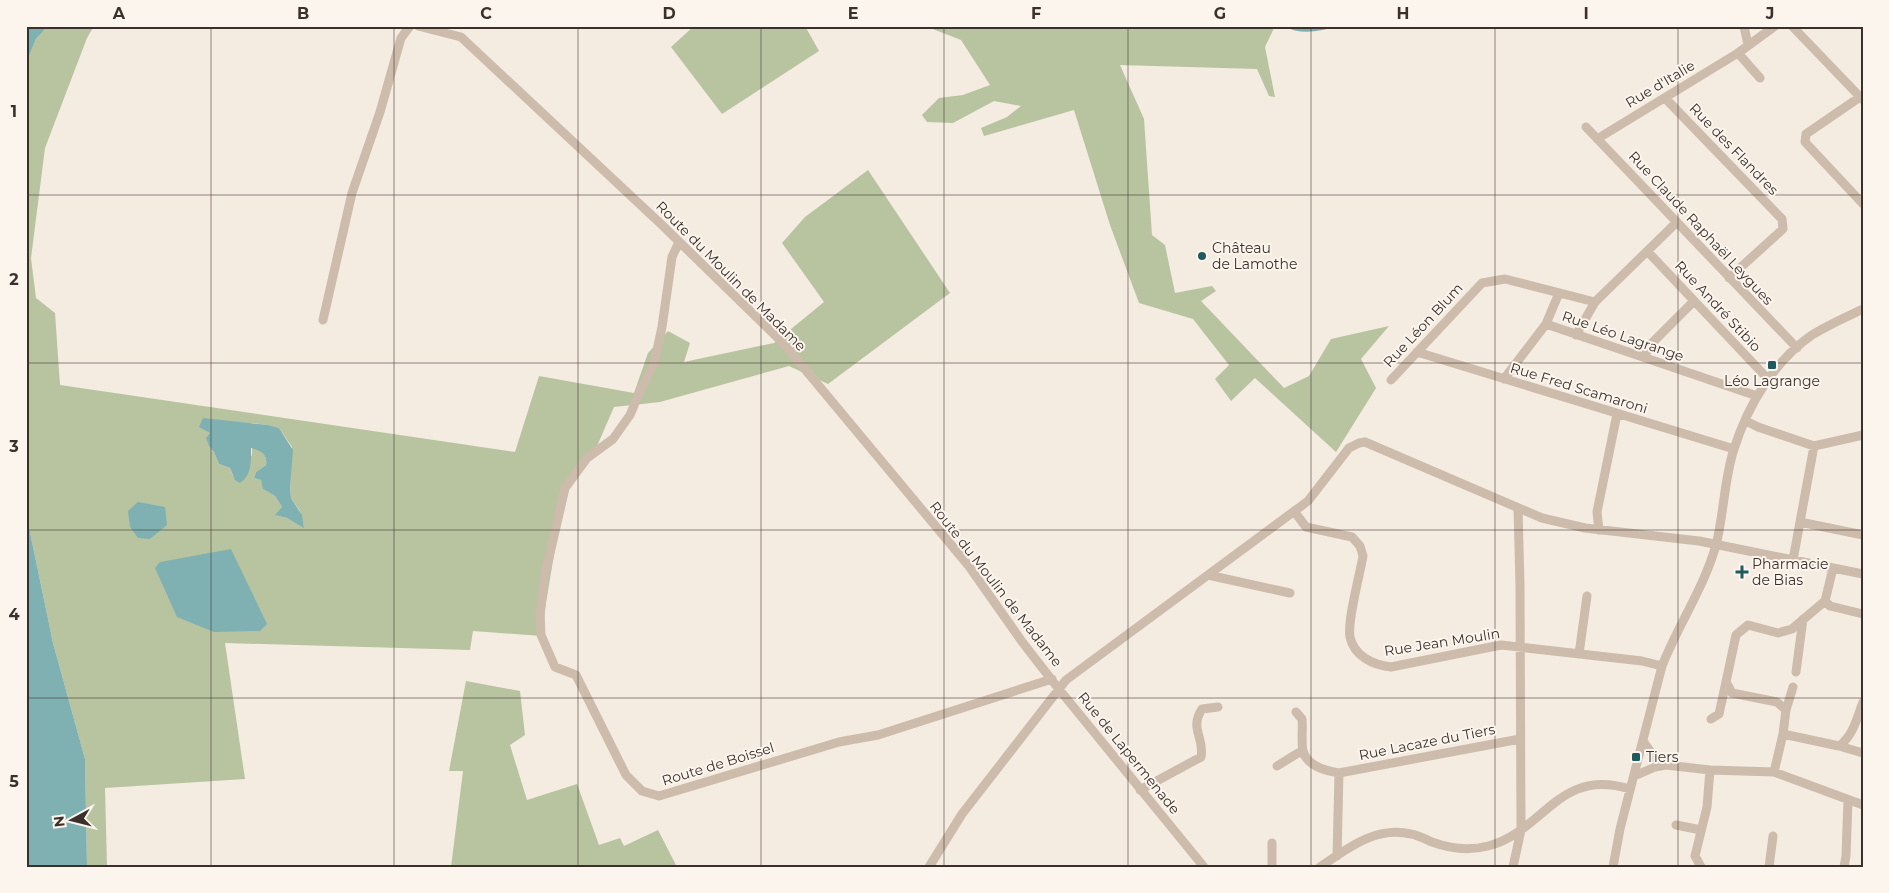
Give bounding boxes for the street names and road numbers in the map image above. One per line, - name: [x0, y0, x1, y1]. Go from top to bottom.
- street label: Rue d'Italie: [1622, 56, 1698, 112]
- street label: Rue des Flandres: [1686, 99, 1783, 199]
- street label: Rue Claude Raphaël Leygues: [1625, 147, 1777, 309]
- street label: Route du Moulin de Madame: [652, 197, 810, 355]
- street label: Rue André Stibio: [1671, 257, 1765, 356]
- street label: Rue Léon Blum: [1379, 279, 1467, 371]
- street label: Rue Léo Lagrange: [1560, 307, 1686, 365]
- street label: Rue Fred Scamaroni: [1508, 359, 1650, 417]
- street label: Route du Moulin de Madame: [926, 498, 1066, 670]
- street label: Rue Jean Moulin: [1383, 624, 1501, 660]
- street label: Rue de Lapermenade: [1074, 688, 1184, 818]
- street label: Rue Lacaze du Tiers: [1357, 720, 1497, 764]
- street label: Route de Boissel: [660, 738, 776, 790]

